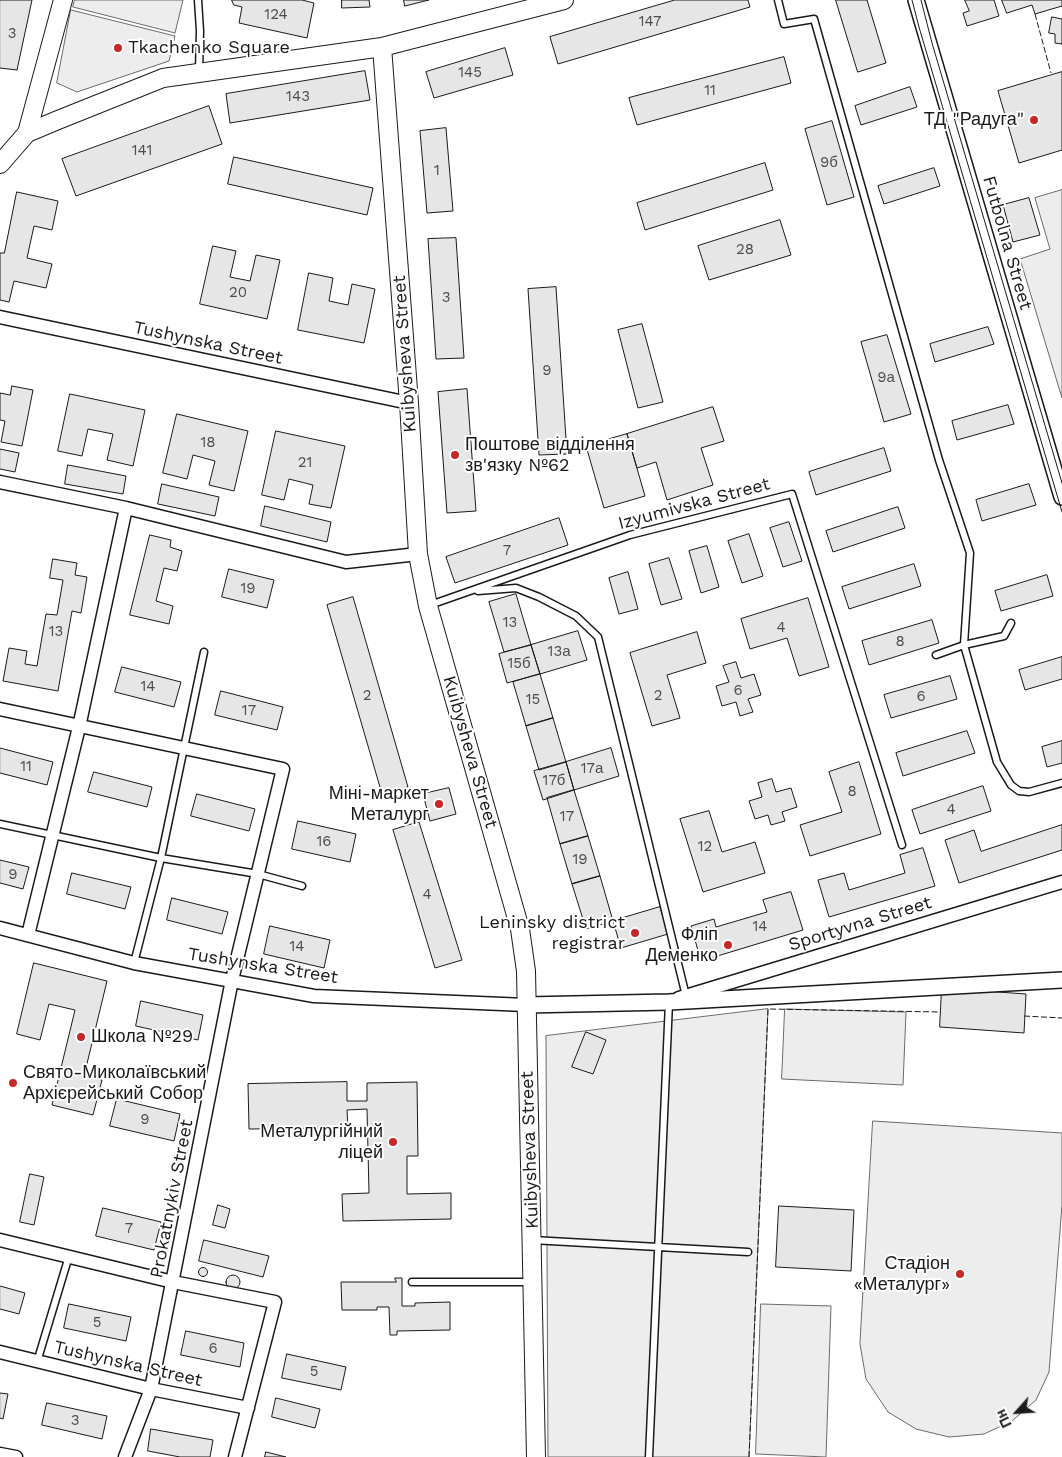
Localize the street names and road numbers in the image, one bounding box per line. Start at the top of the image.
street label: Futbolna Street [978,174,1036,312]
street label: Kuibysheva Street [389,275,421,433]
street label: Tushynska Street [132,317,284,369]
street label: Izyumivska Street [616,473,772,535]
street label: Kuibysheva Street [438,673,502,831]
street label: Sportyvna Street [786,892,934,956]
street label: Tushynska Street [186,943,340,989]
street label: Kuibysheva Street [516,1071,544,1229]
street label: Prokatnykiv Street [146,1118,198,1280]
street label: Tushynska Street [52,1336,204,1392]

